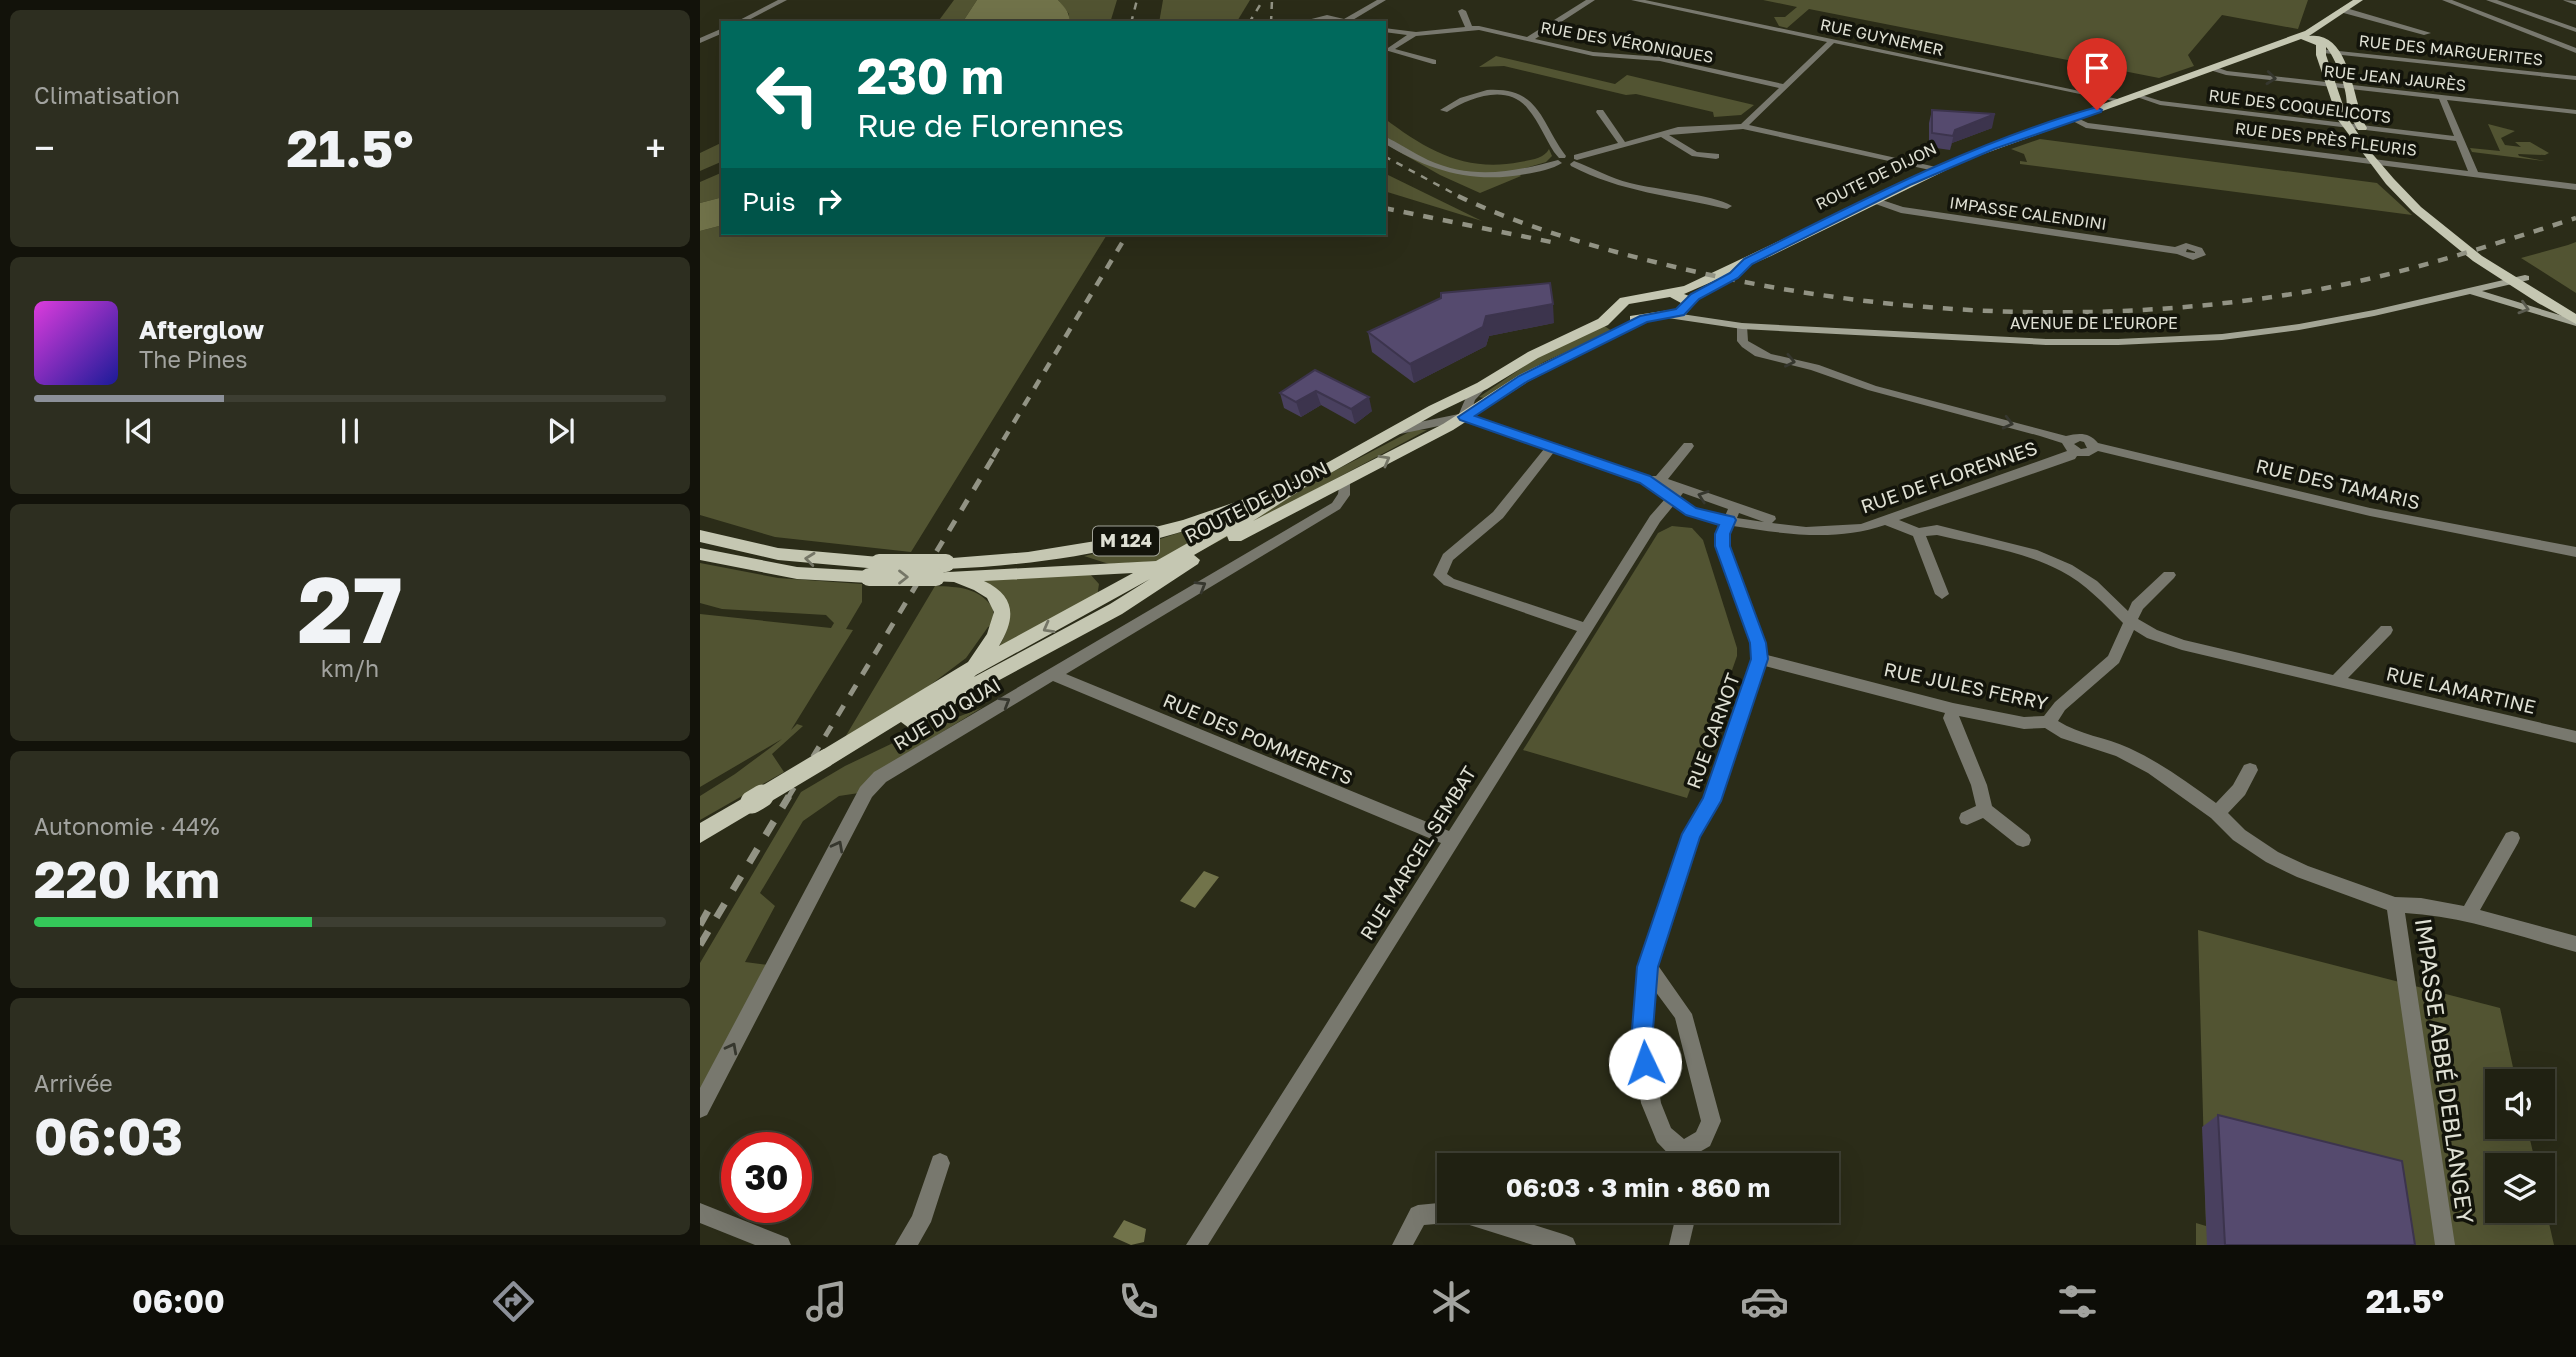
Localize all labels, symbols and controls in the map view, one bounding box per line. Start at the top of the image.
street label: RUE GUYNEMER [1818,14,1946,60]
street label: RUE DES VÉRONIQUES [1539,17,1715,67]
street label: RUE DES MARGUERITES [2358,30,2544,70]
pin [2067,38,2127,110]
text: 230 m [857,46,1004,105]
icon: left [742,49,833,140]
icon: arrive [2078,49,2116,87]
street label: RUE JEAN JAURÈS [2323,61,2467,95]
one-way arrow [2265,71,2277,86]
text: Climatisation [34,81,180,109]
street label: RUE DES COQUELICOTS [2208,85,2392,127]
text: Rue de Florennes [857,106,1124,144]
text: 21.5° [286,116,414,178]
street label: RUE DES PRÈS FLEURIS [2234,118,2418,160]
text: − [34,125,55,170]
text: + [645,125,666,170]
street label: ROUTE DE DIJON [1812,138,1940,214]
icon: right [810,182,848,220]
text: Puis [742,186,796,217]
street label: IMPASSE CALENDINI [1948,192,2108,234]
one-way arrow [2518,299,2530,314]
street label: AVENUE DE L'EUROPE [2010,313,2178,333]
text: Afterglow [139,314,264,345]
text: The Pines [139,345,247,373]
one-way arrow [1784,353,1796,367]
icon: previous [120,412,158,450]
icon: pause [331,412,369,450]
icon: next [542,412,580,450]
one-way arrow [2002,415,2014,429]
street label: RUE DE FLORENNES [1858,436,2040,518]
street label: RUE DES TAMARIS [2254,453,2422,514]
one-way arrow [1378,455,1390,468]
street label: ROUTE DE DIJON [1181,456,1331,547]
one-way arrow [1698,490,1710,504]
road number: M 124 [1093,526,1159,556]
one-way arrow [805,551,816,566]
text: 27 [297,554,403,663]
one-way arrow [898,569,909,585]
one-way arrow [1193,581,1206,594]
one-way arrow [1042,620,1055,633]
text: km/h [321,654,379,682]
street label: RUE JULES FERRY [1882,657,2050,714]
street label: RUE LAMARTINE [2384,661,2538,718]
street label: RUE CARNOT [1681,670,1744,792]
street label: RUE DU QUAI [889,673,1004,755]
street label: RUE DES POMMERETS [1160,688,1357,789]
one-way arrow [997,697,1010,710]
street label: RUE MARCEL SEMBAT [1355,761,1481,944]
text: Autonomie · 44% [34,812,219,840]
one-way arrow [829,841,843,854]
text: 220 km [34,847,220,909]
street label: IMPASSE ABBÉ DEBLANGEY [2410,916,2480,1226]
position arrow [1608,1026,1682,1100]
one-way arrow [724,1043,737,1055]
text: Arrivée [34,1069,113,1097]
map controls [2485,1069,2555,1223]
button: sound [2485,1069,2555,1139]
text: 06:03 [34,1104,183,1166]
speed limit sign: 30 [721,1132,812,1223]
button: layers [2485,1153,2555,1223]
text: 06:03 · 3 min · 860 m [1506,1172,1770,1203]
icon: directions [489,1277,538,1326]
icon: music [802,1277,851,1326]
icon: phone [1114,1277,1163,1326]
icon: climate [1427,1277,1476,1326]
icon: car [1740,1277,1789,1326]
icon: filters [2053,1277,2102,1326]
text: 06:00 [132,1282,225,1320]
text: 21.5° [2366,1282,2444,1320]

